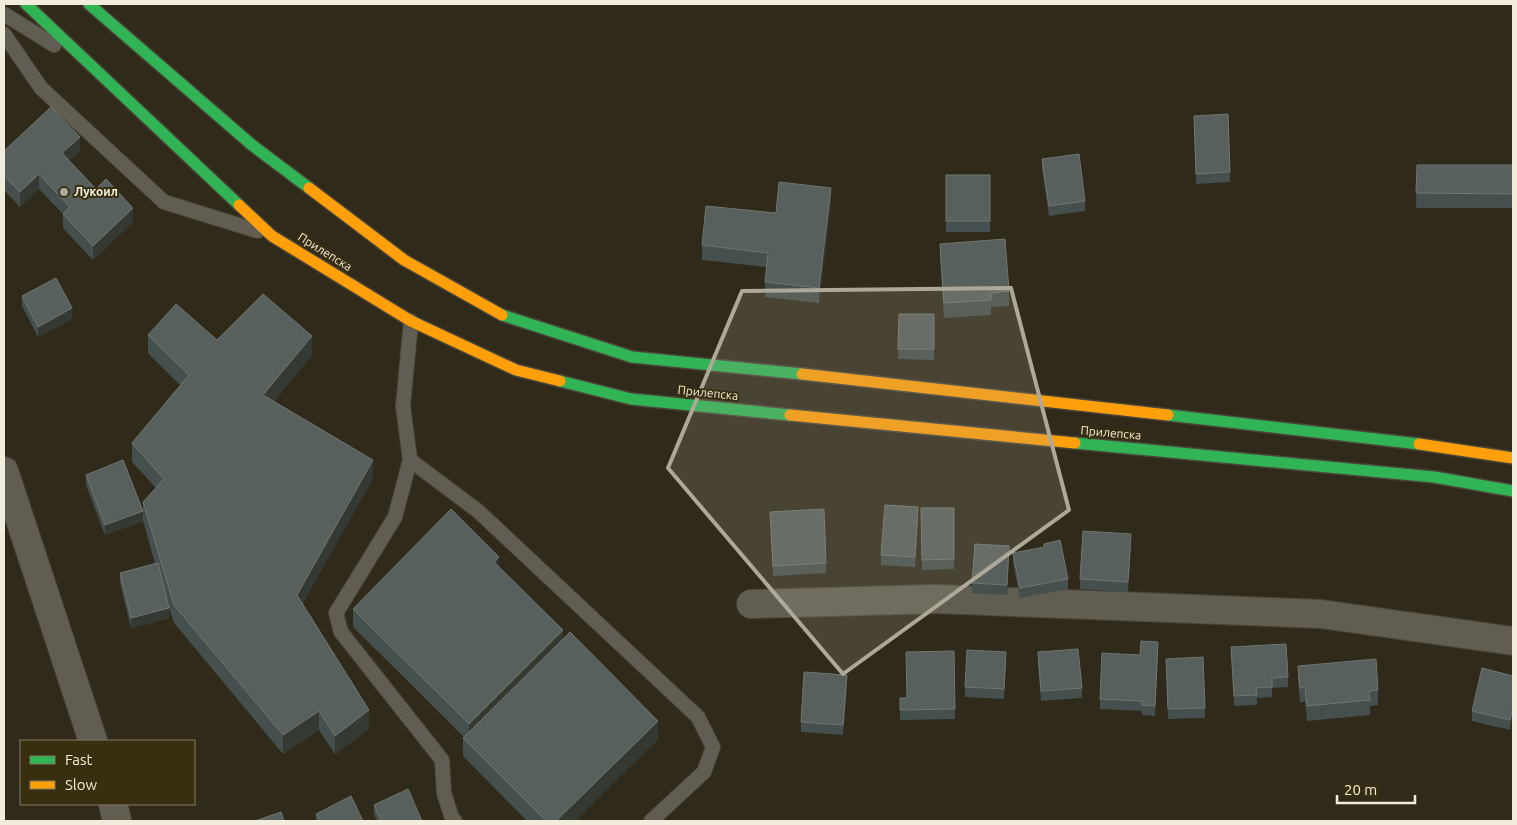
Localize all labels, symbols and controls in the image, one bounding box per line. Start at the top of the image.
place label: Лукоил [74,185,118,198]
marker: Лукоил [58,186,70,198]
street label: Прилепска [296,230,355,273]
street label: Прилепска [677,383,739,402]
street label: Прилепска [1080,423,1142,442]
legend [20,740,195,805]
text: Fast [65,751,93,768]
scale bar [1337,772,1414,804]
text: Slow [65,776,98,793]
text: 20 m [1344,781,1377,798]

